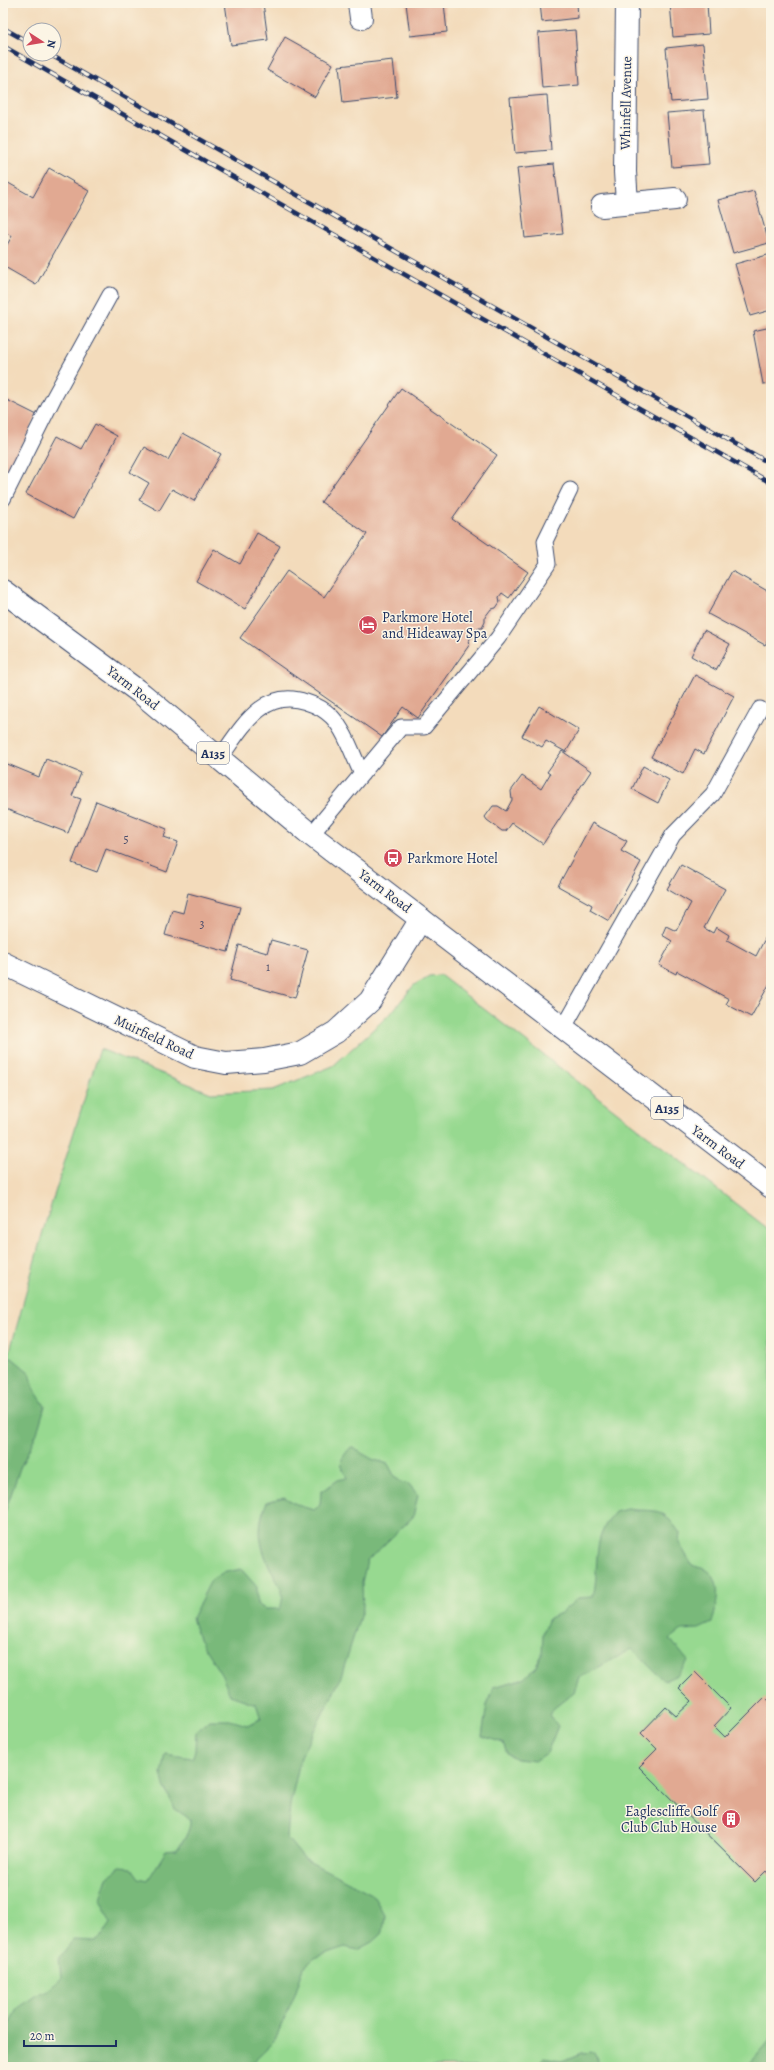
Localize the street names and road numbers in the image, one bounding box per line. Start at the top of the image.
street label: Whinfell Avenue [616,56,636,151]
street label: Yarm Road [102,661,164,715]
road number: A135 [197,742,229,764]
street label: Yarm Road [354,864,416,918]
street label: Muirfield Road [111,1010,197,1064]
road number: A135 [651,1097,683,1119]
street label: Yarm Road [687,1120,749,1174]

